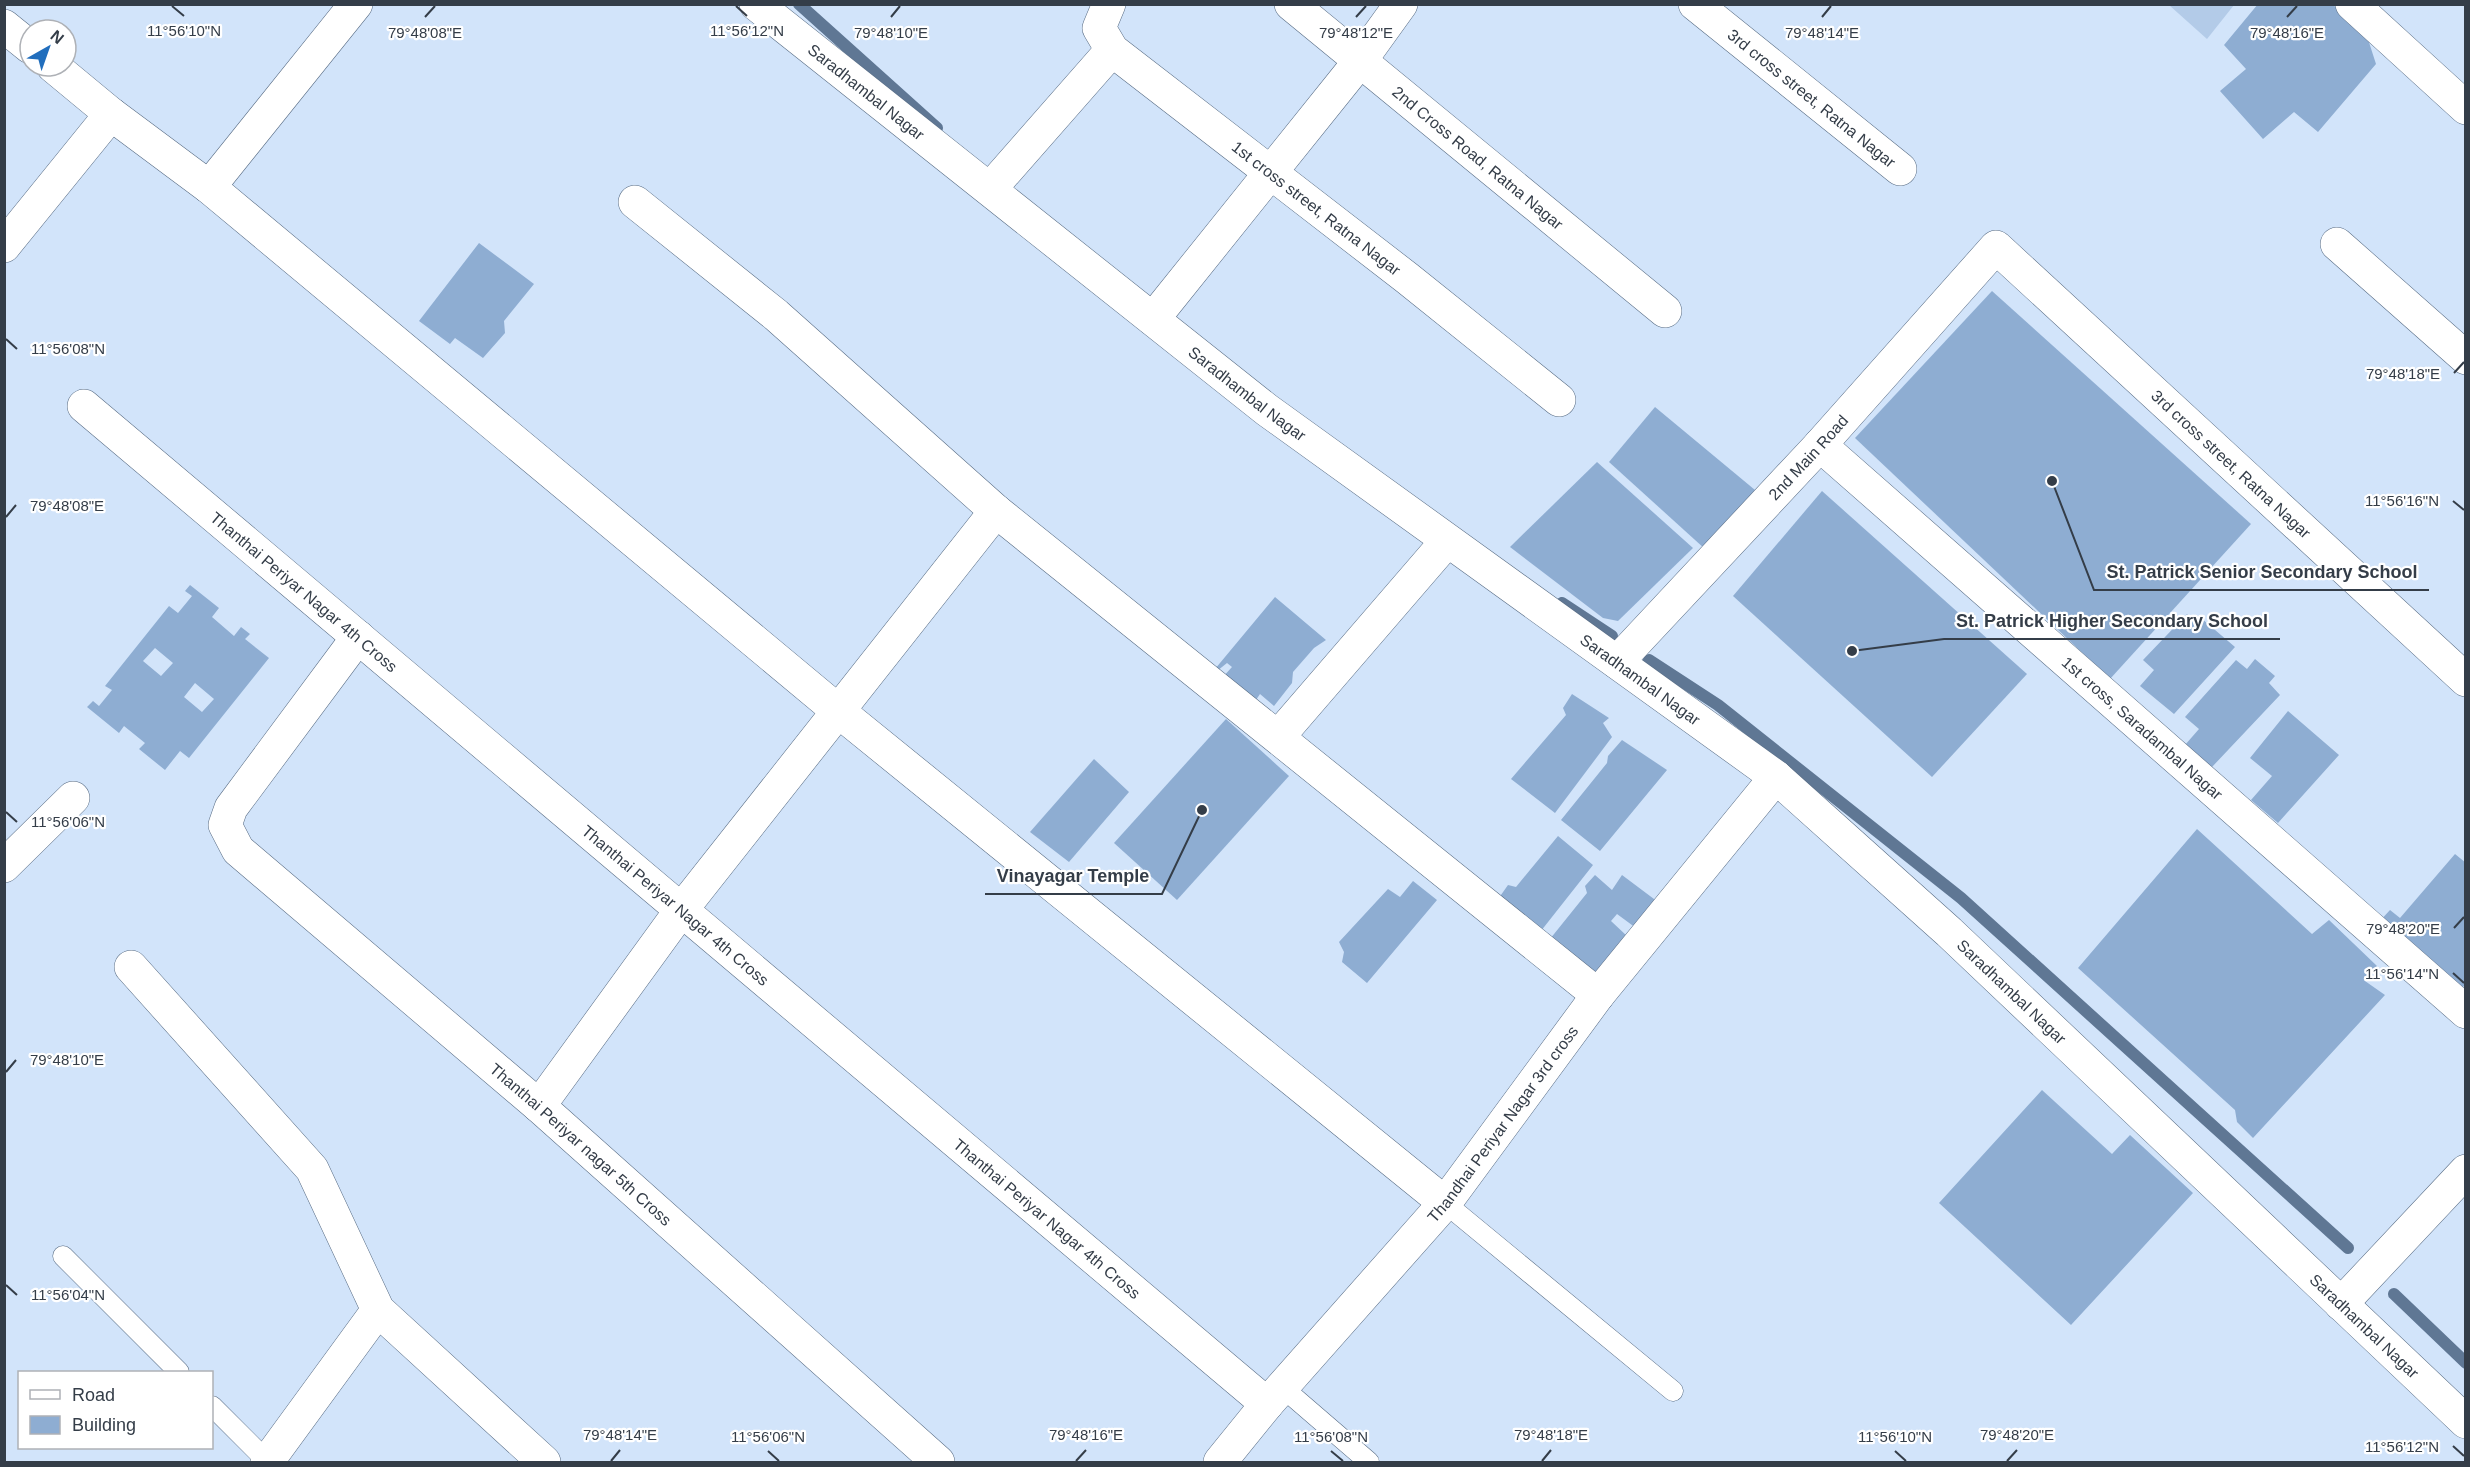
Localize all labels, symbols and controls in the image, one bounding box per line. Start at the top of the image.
north arrow [18,18,78,78]
text: 11°56'10"N [147,22,221,39]
text: 11°56'12"N [710,22,784,39]
text: 79°48'08"E [388,24,462,41]
text: 79°48'10"E [854,24,928,41]
text: 79°48'12"E [1319,24,1393,41]
text: 79°48'14"E [1785,24,1859,41]
text: 79°48'16"E [2250,24,2324,41]
street label: 3rd cross street, Ratna Nagar [1725,26,1900,171]
text: N [47,27,67,47]
street label: Saradhambal Nagar [805,40,928,143]
street label: 2nd Cross Road, Ratna Nagar [1389,83,1567,233]
street label: 1st cross street, Ratna Nagar [1229,138,1405,279]
text: 11°56'08"N [31,340,105,357]
street label: Saradhambal Nagar [1186,343,1310,444]
text: 79°48'18"E [2366,365,2440,382]
street label: 3rd cross street, Ratna Nagar [2148,386,2315,542]
street label: 2nd Main Road [1765,412,1851,503]
text: 11°56'16"N [2365,492,2439,509]
text: 79°48'08"E [30,497,104,514]
street label: Thanthai Periyar Nagar 4th Cross [207,508,401,675]
callout: St. Patrick Senior Secondary School [2094,554,2429,590]
text: St. Patrick Senior Secondary School [2106,562,2418,582]
callout: St. Patrick Higher Secondary School [1944,603,2280,639]
text: St. Patrick Higher Secondary School [1956,611,2268,631]
street label: Saradhambal Nagar [1577,630,1704,728]
street label: 1st cross, Saradambal Nagar [2059,653,2226,803]
text: 11°56'06"N [31,813,105,830]
street label: Thanthai Periyar Nagar 4th Cross [579,822,772,988]
callout: Vinayagar Temple [985,858,1162,894]
text: Vinayagar Temple [997,866,1149,886]
text: 79°48'20"E [2366,920,2440,937]
street label: Saradhambal Nagar [1954,936,2070,1047]
text: 11°56'14"N [2365,965,2439,982]
street label: Thandhai Periyar Nagar 3rd cross [1424,1022,1581,1225]
text: 79°48'10"E [30,1051,104,1068]
street label: Thanthai Periyar nagar 5th Cross [487,1060,675,1229]
street label: Thanthai Periyar Nagar 4th Cross [950,1135,1144,1302]
street label: Saradhambal Nagar [2307,1270,2423,1382]
text: 11°56'04"N [31,1286,105,1303]
legend [18,1371,213,1449]
text: Road [72,1385,115,1405]
text: Building [72,1415,136,1435]
text: 79°48'14"E [583,1426,657,1443]
text: 79°48'16"E [1049,1426,1123,1443]
text: 79°48'18"E [1514,1426,1588,1443]
text: 79°48'20"E [1980,1426,2054,1443]
text: 11°56'06"N [731,1428,805,1445]
text: 11°56'08"N [1294,1428,1368,1445]
text: 11°56'10"N [1858,1428,1932,1445]
text: 11°56'12"N [2365,1438,2439,1455]

